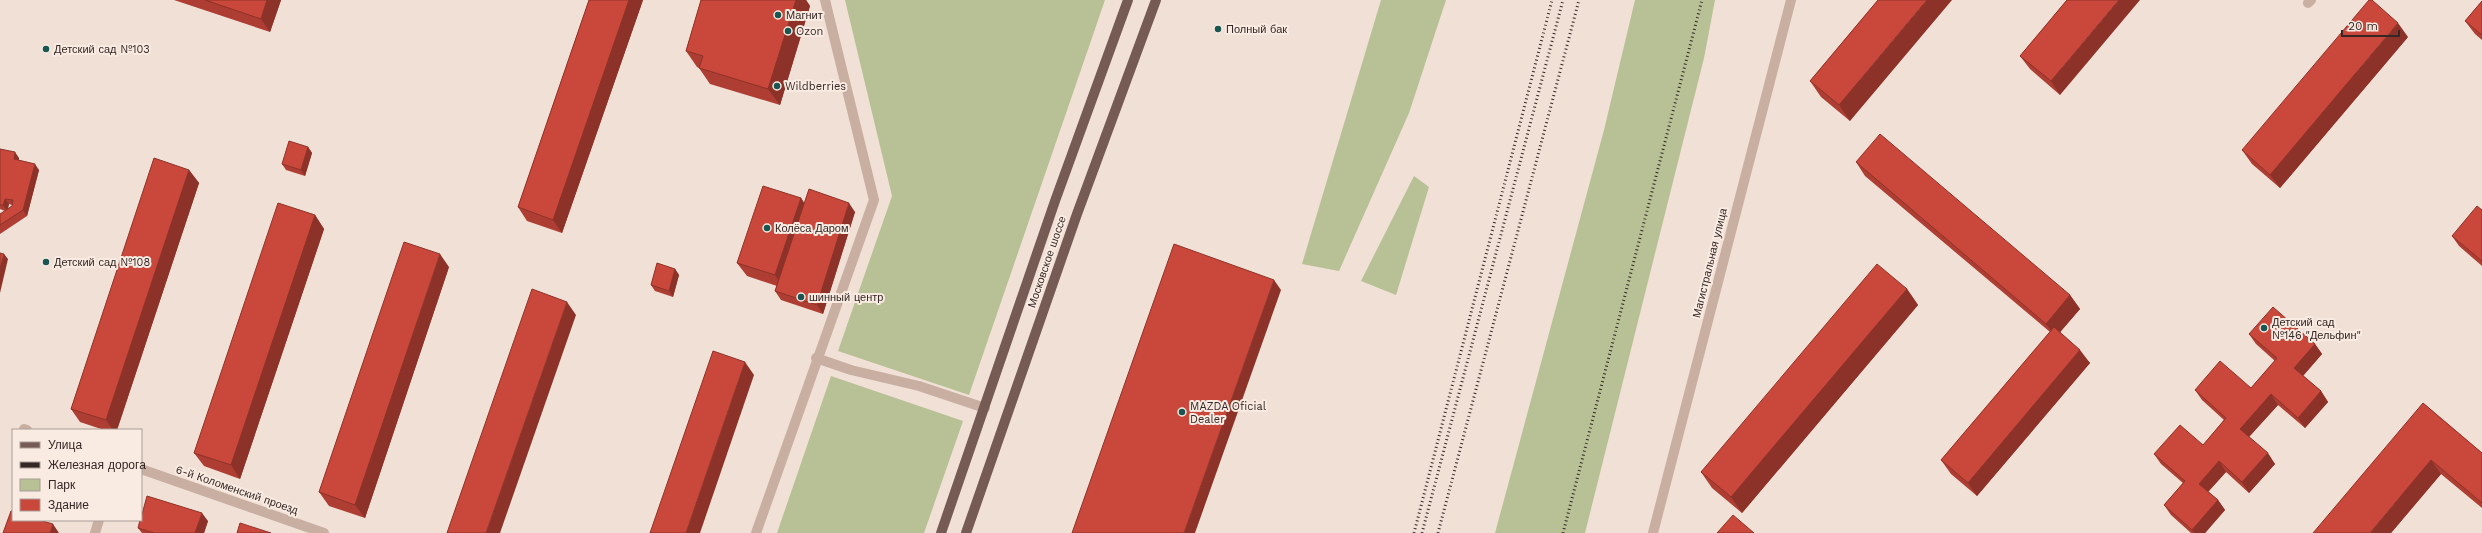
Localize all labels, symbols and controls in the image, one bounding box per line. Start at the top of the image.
place label: Магнит [786,9,823,22]
marker: Магнит [773,10,783,20]
scale bar [2342,12,2399,38]
text: 20 m [2348,19,2378,33]
place label: Полный бак [1226,23,1287,36]
marker: Полный бак [1213,24,1223,34]
place label: Ozon [796,25,823,38]
marker: Ozon [783,26,793,36]
place label: Детский сад №103 [54,43,150,56]
marker: Детский сад №103 [41,44,51,54]
place label: Wildberries [785,80,846,93]
marker: Wildberries [772,81,782,91]
street label: Магистральная улица [1690,206,1730,319]
street label: Московское шоссе [1025,214,1069,310]
place label: Колёса Даром [775,222,849,235]
marker: Колёса Даром [762,223,772,233]
place label: Детский сад №108 [54,256,150,269]
marker: Детский сад №108 [41,257,51,267]
place label: шинный центр [809,291,883,304]
marker: шинный центр [796,292,806,302]
place label: Детский сад №146 "Дельфин" [2272,316,2361,342]
marker: Детский сад №146 "Дельфин" [2259,323,2269,333]
place label: MAZDA Oficial Dealer [1190,400,1267,426]
marker: MAZDA Oficial Dealer [1177,407,1187,417]
legend [12,429,142,521]
text: Улица [48,438,82,452]
text: Железная дорога [48,458,146,472]
street label: 6-й Коломенский проезд [174,463,300,517]
text: Парк [48,478,76,492]
text: Здание [48,498,89,512]

